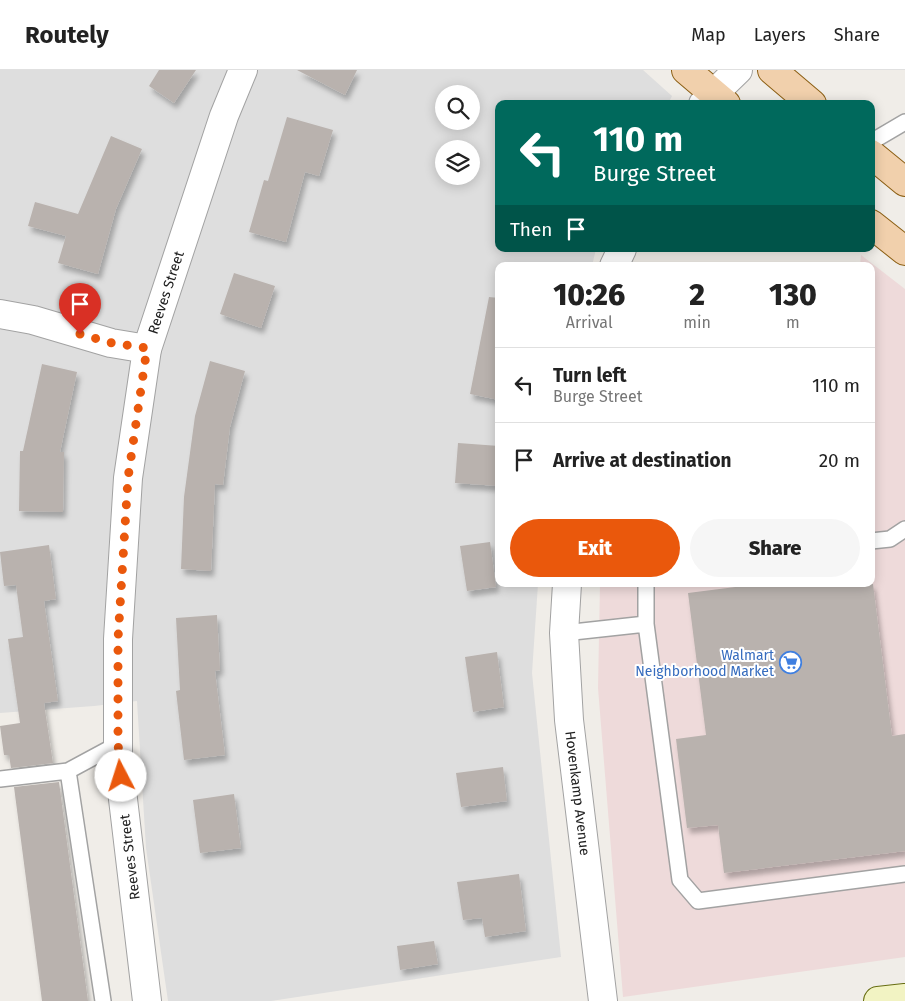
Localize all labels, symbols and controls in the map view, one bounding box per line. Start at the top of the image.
text: Routely [25,21,109,49]
text: Map [691,24,726,46]
text: Layers [754,24,806,46]
text: Share [834,24,880,46]
map controls [435,85,480,185]
button: search [435,85,480,130]
text: 110 m [593,118,683,160]
icon: left [510,120,575,185]
button: layers [435,140,480,185]
text: Burge Street [593,160,716,187]
icon: arrive [562,215,590,243]
text: Then [510,218,552,241]
street label: Reeves Street [144,248,188,336]
text: 10:26 [553,277,625,313]
text: 2 [689,277,705,313]
text: 130 [769,277,817,313]
pin [59,283,101,334]
icon: arrive [66,290,94,318]
text: Arrival [566,313,613,332]
text: min [683,313,711,332]
text: m [786,313,800,332]
text: Turn left [553,364,627,387]
icon: left [510,371,538,399]
text: 110 m [812,374,860,397]
text: Burge Street [553,387,642,406]
icon: arrive [510,446,538,474]
text: Arrive at destination [553,449,732,472]
text: 20 m [819,449,860,472]
button: Exit [510,519,680,577]
button: Share [690,519,860,577]
place label: Walmart Neighborhood Market [635,647,775,680]
supermarket icon: Walmart Neighborhood Market [778,651,802,675]
street label: Hovenkamp Avenue [562,730,594,857]
position arrow [94,749,146,801]
street label: Reeves Street [116,812,144,901]

